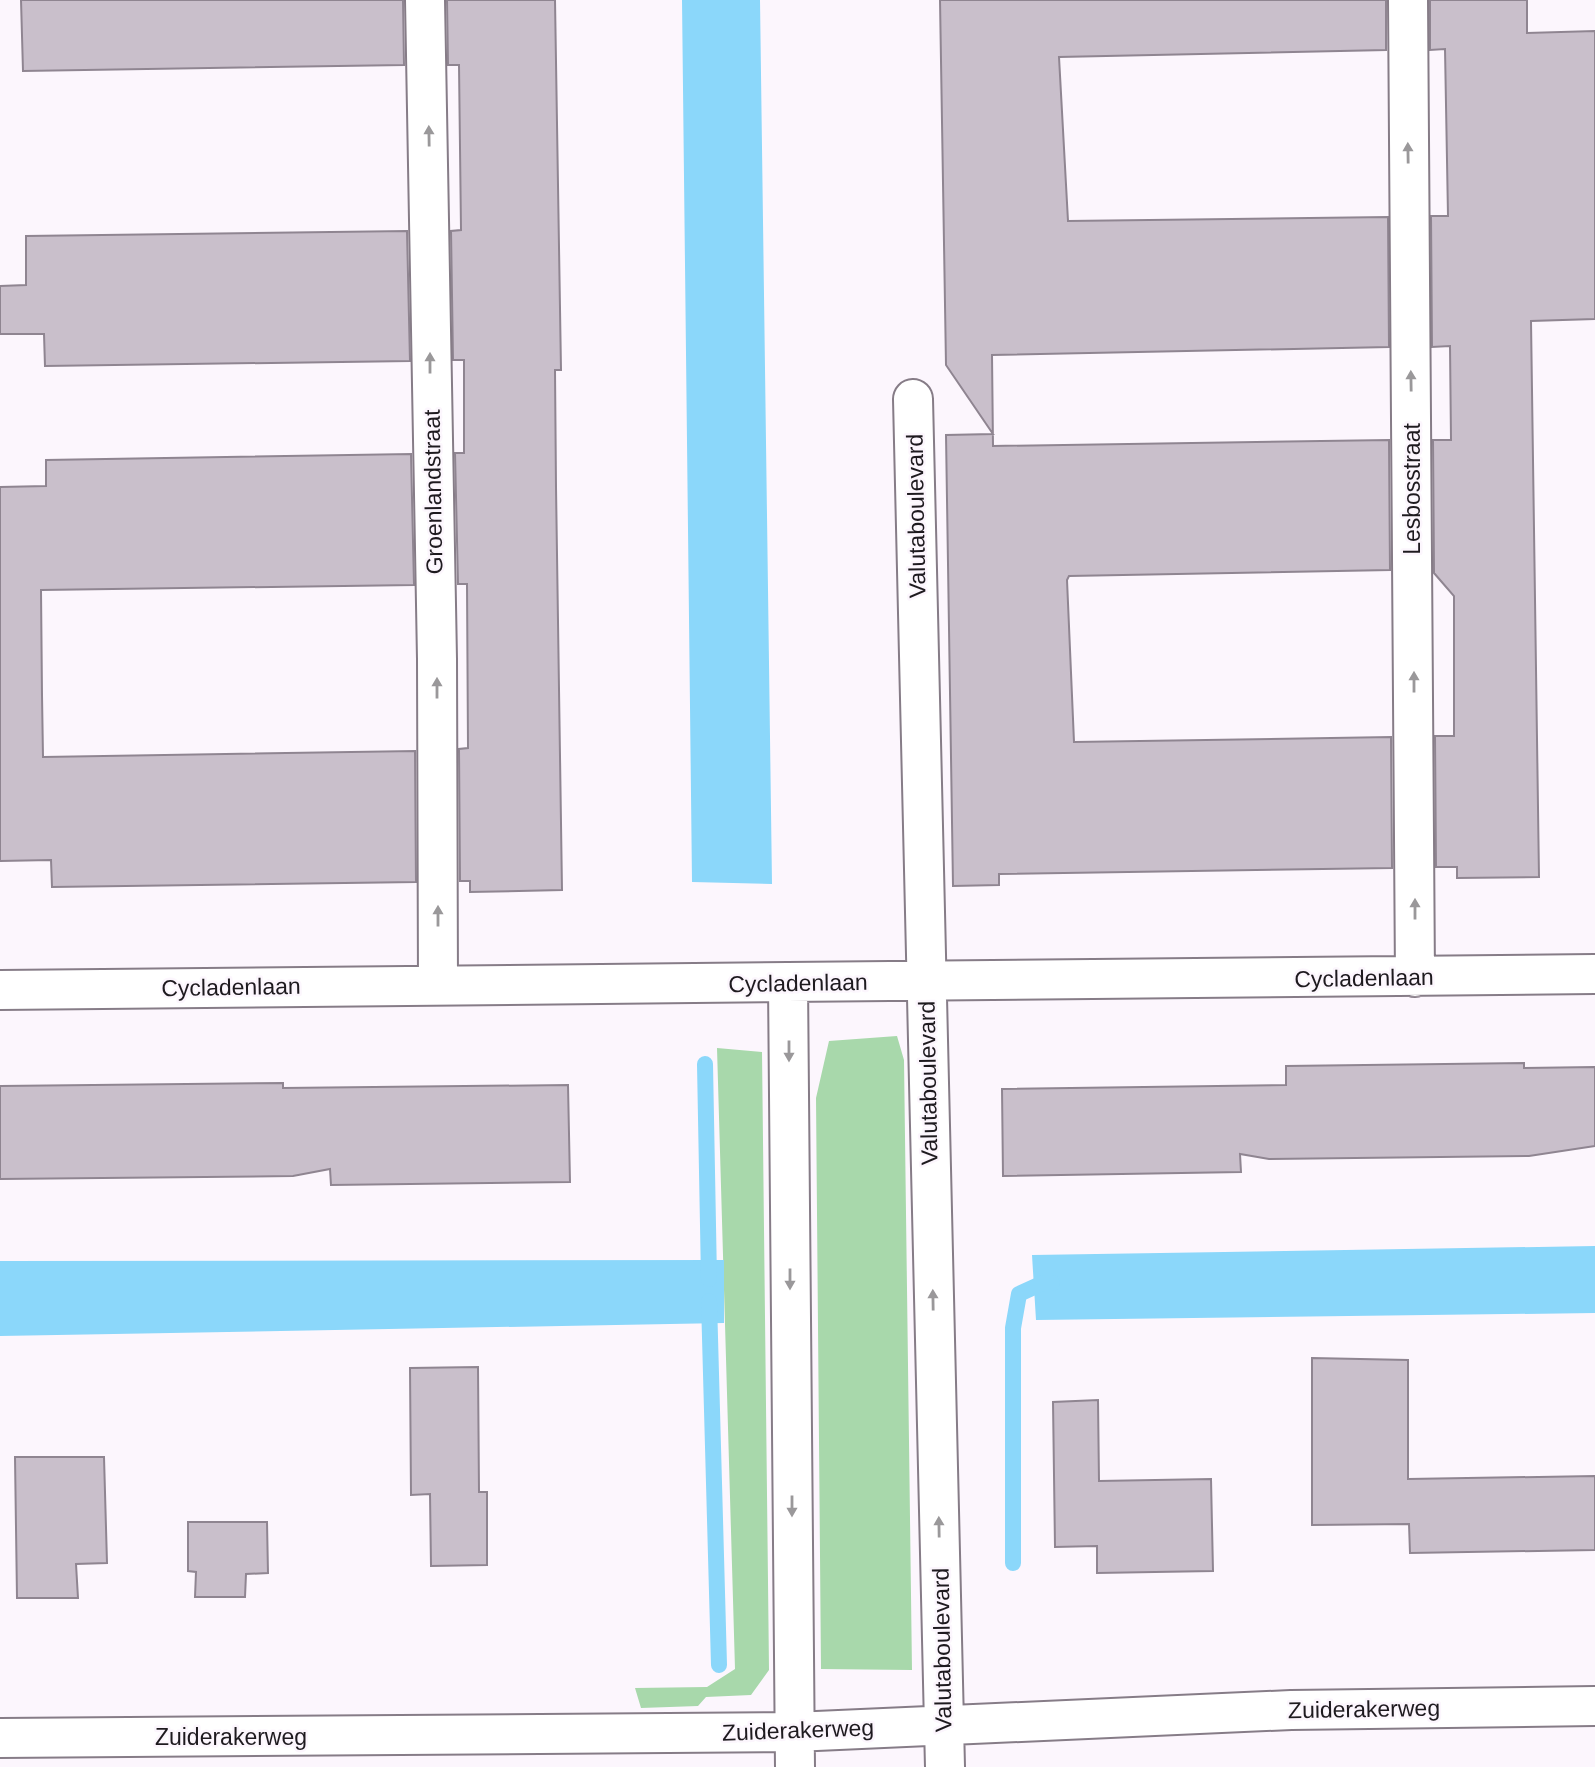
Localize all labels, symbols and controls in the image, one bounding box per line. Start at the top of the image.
one-way arrow [423,124,434,146]
one-way arrow [1402,142,1413,164]
one-way arrow [425,352,436,374]
one-way arrow [1406,369,1417,391]
street label: Groenlandstraat [419,409,447,575]
street label: Lesbosstraat [1399,423,1425,555]
street label: Valutaboulevard [902,434,930,598]
one-way arrow [1408,670,1420,692]
one-way arrow [431,677,443,699]
one-way arrow [1409,898,1421,920]
one-way arrow [432,905,444,927]
street label: Cycladenlaan [1294,964,1434,992]
street label: Cycladenlaan [728,969,868,997]
street label: Cycladenlaan [161,973,301,1001]
street label: Valutaboulevard [914,1001,942,1165]
one-way arrow [783,1041,795,1063]
one-way arrow [784,1268,796,1290]
one-way arrow [927,1289,939,1311]
one-way arrow [786,1496,798,1518]
one-way arrow [933,1516,944,1538]
street label: Valutaboulevard [928,1568,956,1732]
street label: Zuiderakerweg [1288,1695,1440,1723]
street label: Zuiderakerweg [722,1714,874,1746]
street label: Zuiderakerweg [155,1724,307,1750]

